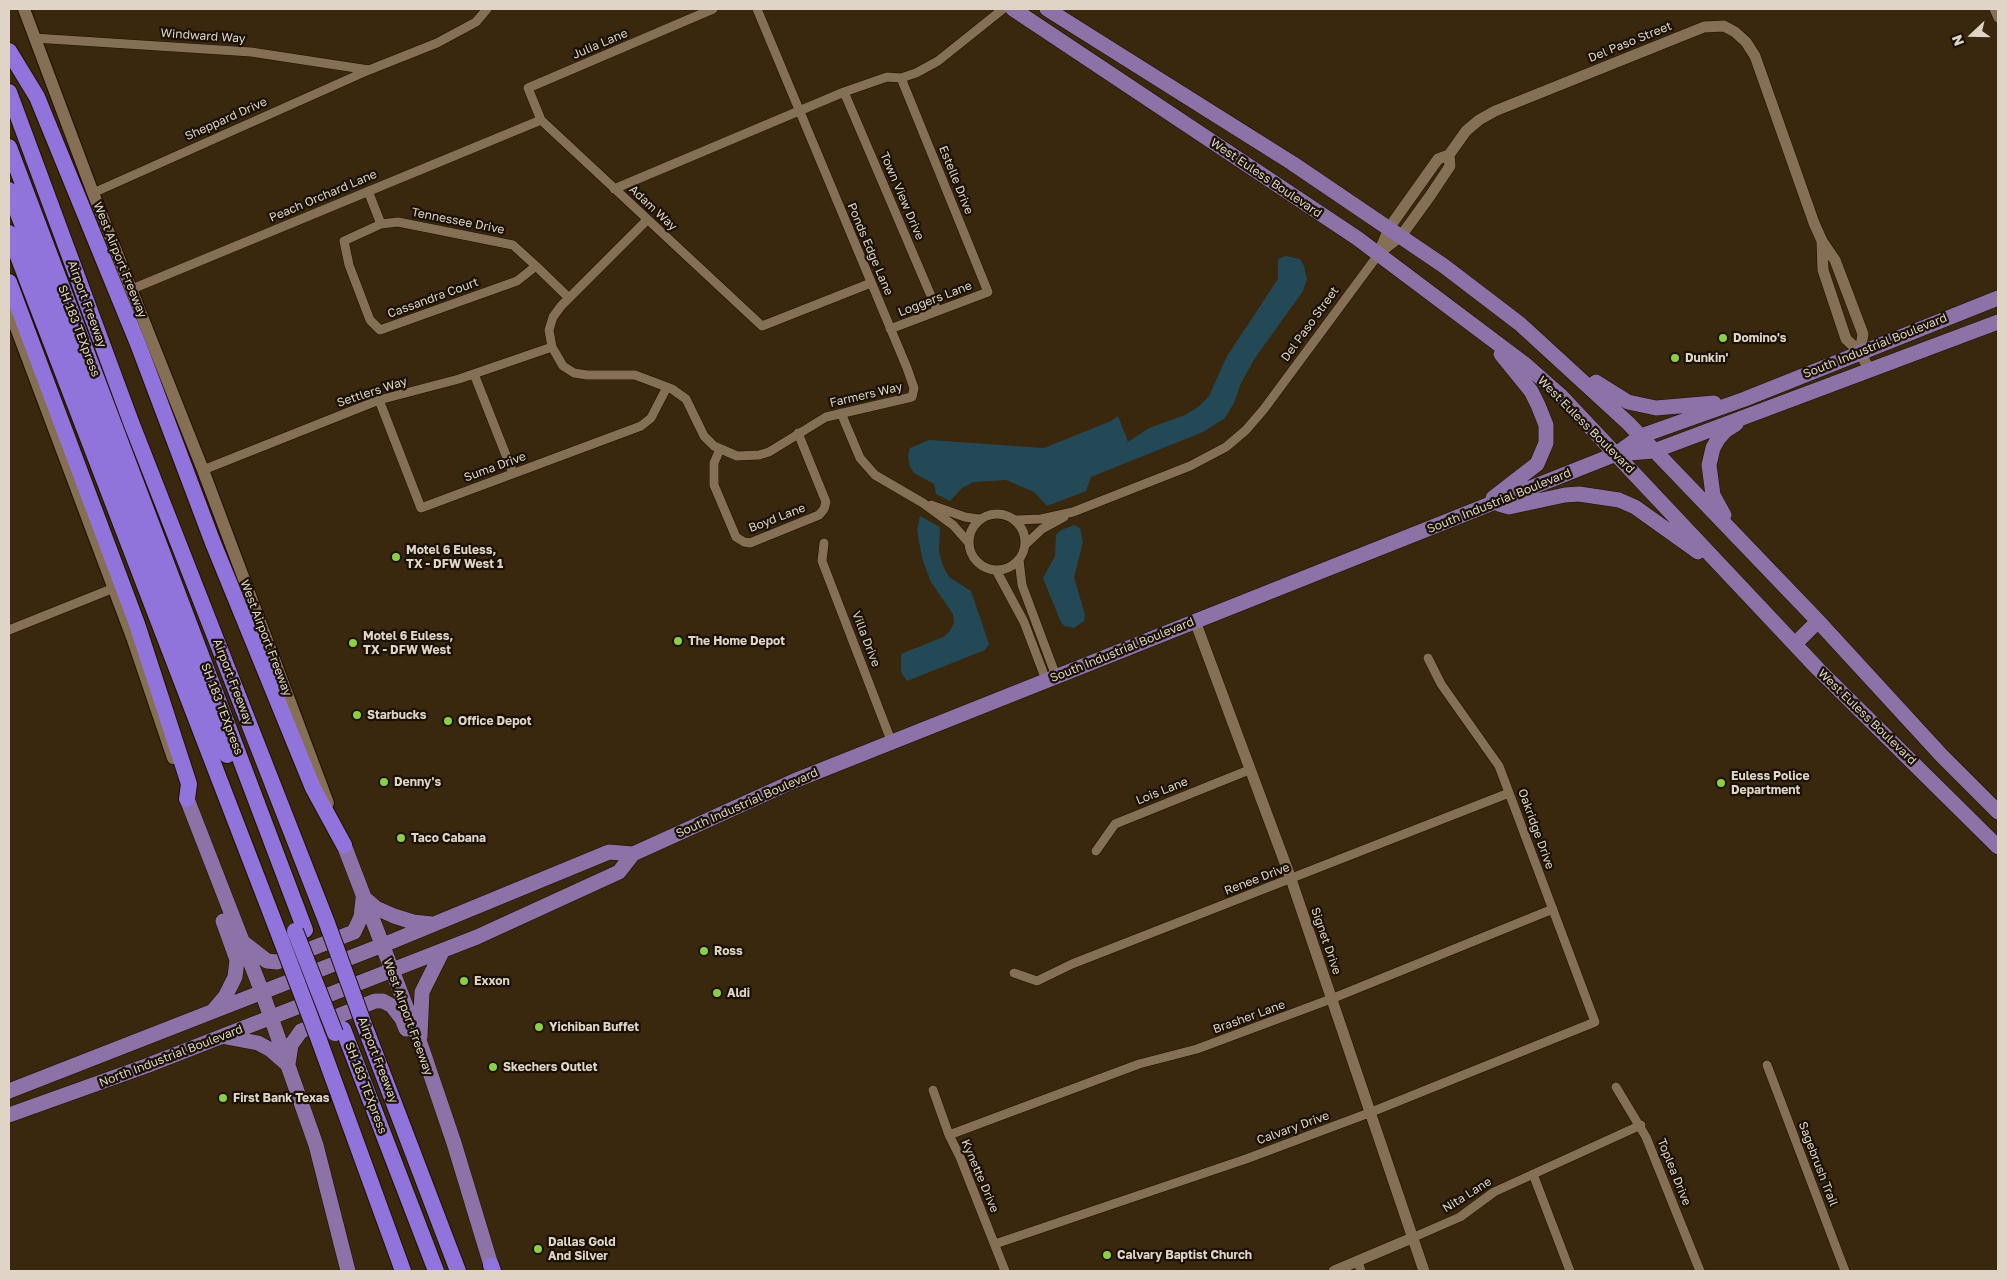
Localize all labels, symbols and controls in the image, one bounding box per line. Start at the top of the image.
north arrow [1947,10,1997,60]
street label: Del Paso Street [1586,19,1674,65]
street label: Windward Way [160,26,246,46]
street label: Julia Lane [570,26,630,62]
text: N [1948,33,1967,49]
street label: Sheppard Drive [183,94,269,144]
street label: West Euless Boulevard [1208,135,1324,221]
street label: Estelle Drive [936,144,976,216]
street label: Town View Drive [877,150,927,242]
street label: Peach Orchard Lane [267,167,379,225]
street label: Adam Way [626,182,680,234]
street label: West Airport Freeway [90,200,150,320]
street label: Ponds Edge Lane [844,201,896,297]
street label: Tennessee Drive [410,205,506,237]
street label: Airport Freeway [65,259,109,349]
street label: Cassandra Court [385,275,481,321]
street label: Loggers Lane [896,278,974,320]
street label: SH 183 TEXpress [55,283,103,379]
street label: Del Paso Street [1278,284,1342,364]
street label: South Industrial Boulevard [1801,311,1949,381]
place label: Domino's [1733,331,1787,345]
marker: Domino's [1717,332,1729,344]
place label: Dunkin' [1685,351,1728,365]
marker: Dunkin' [1669,352,1681,364]
street label: Settlers Way [335,374,409,410]
street label: West Euless Boulevard [1535,374,1637,476]
street label: Farmers Way [828,380,904,410]
street label: Suma Drive [462,449,528,485]
street label: South Industrial Boulevard [1425,466,1573,536]
street label: Boyd Lane [746,501,808,535]
place label: Motel 6 Euless, TX - DFW West 1 [406,543,503,571]
marker: Motel 6 Euless, TX - DFW West 1 [390,551,402,563]
street label: West Airport Freeway [237,578,295,698]
street label: Villa Drive [849,609,883,669]
street label: South Industrial Boulevard [1048,615,1196,685]
place label: Motel 6 Euless, TX - DFW West [363,629,453,657]
place label: The Home Depot [688,634,785,648]
marker: The Home Depot [672,635,684,647]
street label: Airport Freeway [210,637,256,727]
marker: Motel 6 Euless, TX - DFW West [347,637,359,649]
street label: SH 183 TEXpress [198,661,246,757]
street label: West Euless Boulevard [1815,666,1919,768]
place label: Starbucks [367,708,426,722]
marker: Starbucks [351,709,363,721]
place label: Office Depot [458,714,531,728]
marker: Office Depot [442,715,454,727]
street label: South Industrial Boulevard [674,765,820,841]
place label: Euless Police Department [1731,769,1810,797]
street label: Lois Lane [1134,774,1190,808]
place label: Denny's [394,775,441,789]
marker: Denny's [378,776,390,788]
marker: Euless Police Department [1715,777,1727,789]
street label: Oakridge Drive [1515,787,1557,871]
place label: Taco Cabana [411,831,486,845]
marker: Taco Cabana [395,832,407,844]
street label: Renee Drive [1222,860,1292,898]
street label: Signet Drive [1308,905,1344,977]
place label: Ross [714,944,743,958]
marker: Ross [698,945,710,957]
street label: West Airport Freeway [380,956,436,1078]
place label: Exxon [474,974,510,988]
marker: Exxon [458,975,470,987]
place label: Aldi [727,986,750,1000]
marker: Aldi [711,987,723,999]
street label: Brasher Lane [1211,997,1287,1037]
street label: Airport Freeway [355,1015,401,1105]
place label: Yichiban Buffet [549,1020,639,1034]
marker: Yichiban Buffet [533,1021,545,1033]
street label: North Industrial Boulevard [97,1022,245,1090]
street label: SH 183 TEXpress [342,1040,390,1136]
place label: Skechers Outlet [503,1060,597,1074]
marker: Skechers Outlet [487,1061,499,1073]
place label: First Bank Texas [233,1091,329,1105]
marker: First Bank Texas [217,1092,229,1104]
street label: Calvary Drive [1255,1108,1331,1148]
street label: Sagebrush Trail [1795,1120,1841,1208]
street label: Toplea Drive [1654,1136,1694,1208]
street label: Kynette Drive [958,1137,1002,1215]
street label: Nita Lane [1440,1174,1494,1216]
place label: Dallas Gold And Silver [548,1235,616,1263]
marker: Dallas Gold And Silver [532,1243,544,1255]
place label: Calvary Baptist Church [1117,1248,1252,1262]
marker: Calvary Baptist Church [1101,1249,1113,1261]

